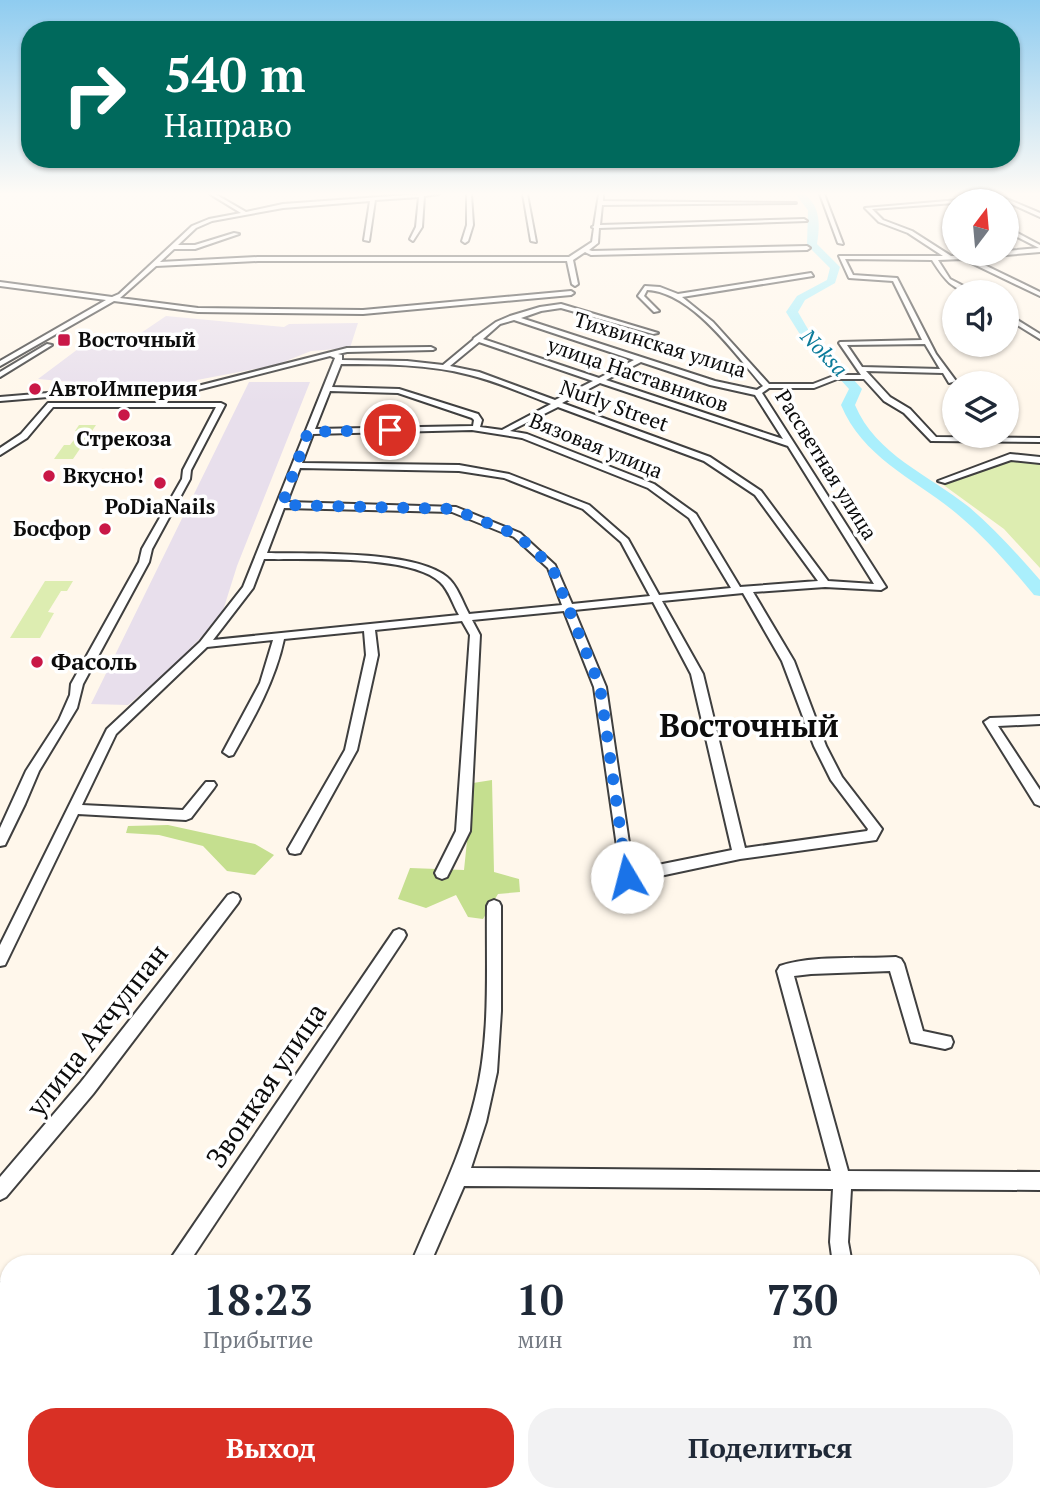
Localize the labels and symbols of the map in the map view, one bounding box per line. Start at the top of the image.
north arrow [942,189,1018,266]
street label: Тихвинская улица [571,305,750,384]
water label: Noksa [795,322,854,382]
place label: Восточный [78,325,196,353]
street label: улица Наставников [543,330,733,418]
marker: Восточный [56,332,72,348]
street label: Nurly Street [556,372,673,438]
place label: АвтоИмперия [49,374,197,402]
marker: АвтоИмперия [27,381,43,397]
street label: Рассветная улица [769,384,884,545]
pin [360,400,420,460]
street label: Вязовая улица [526,406,668,485]
marker: Стрекоза [116,407,132,423]
place label: Стрекоза [76,424,172,452]
place label: Вкусно! [63,461,144,489]
marker: Вкусно! [41,468,57,484]
marker: PoDiaNails [152,475,168,491]
place label: PoDiaNails [105,492,215,520]
place label: Босфор [13,514,91,542]
marker: Босфор [97,521,113,537]
place label: Фасоль [51,645,137,677]
marker: Фасоль [29,654,45,670]
district label: Восточный [659,704,839,746]
position arrow [590,840,664,914]
street label: улица Акчулпан [17,936,176,1125]
street label: Звонкая улица [197,995,334,1174]

